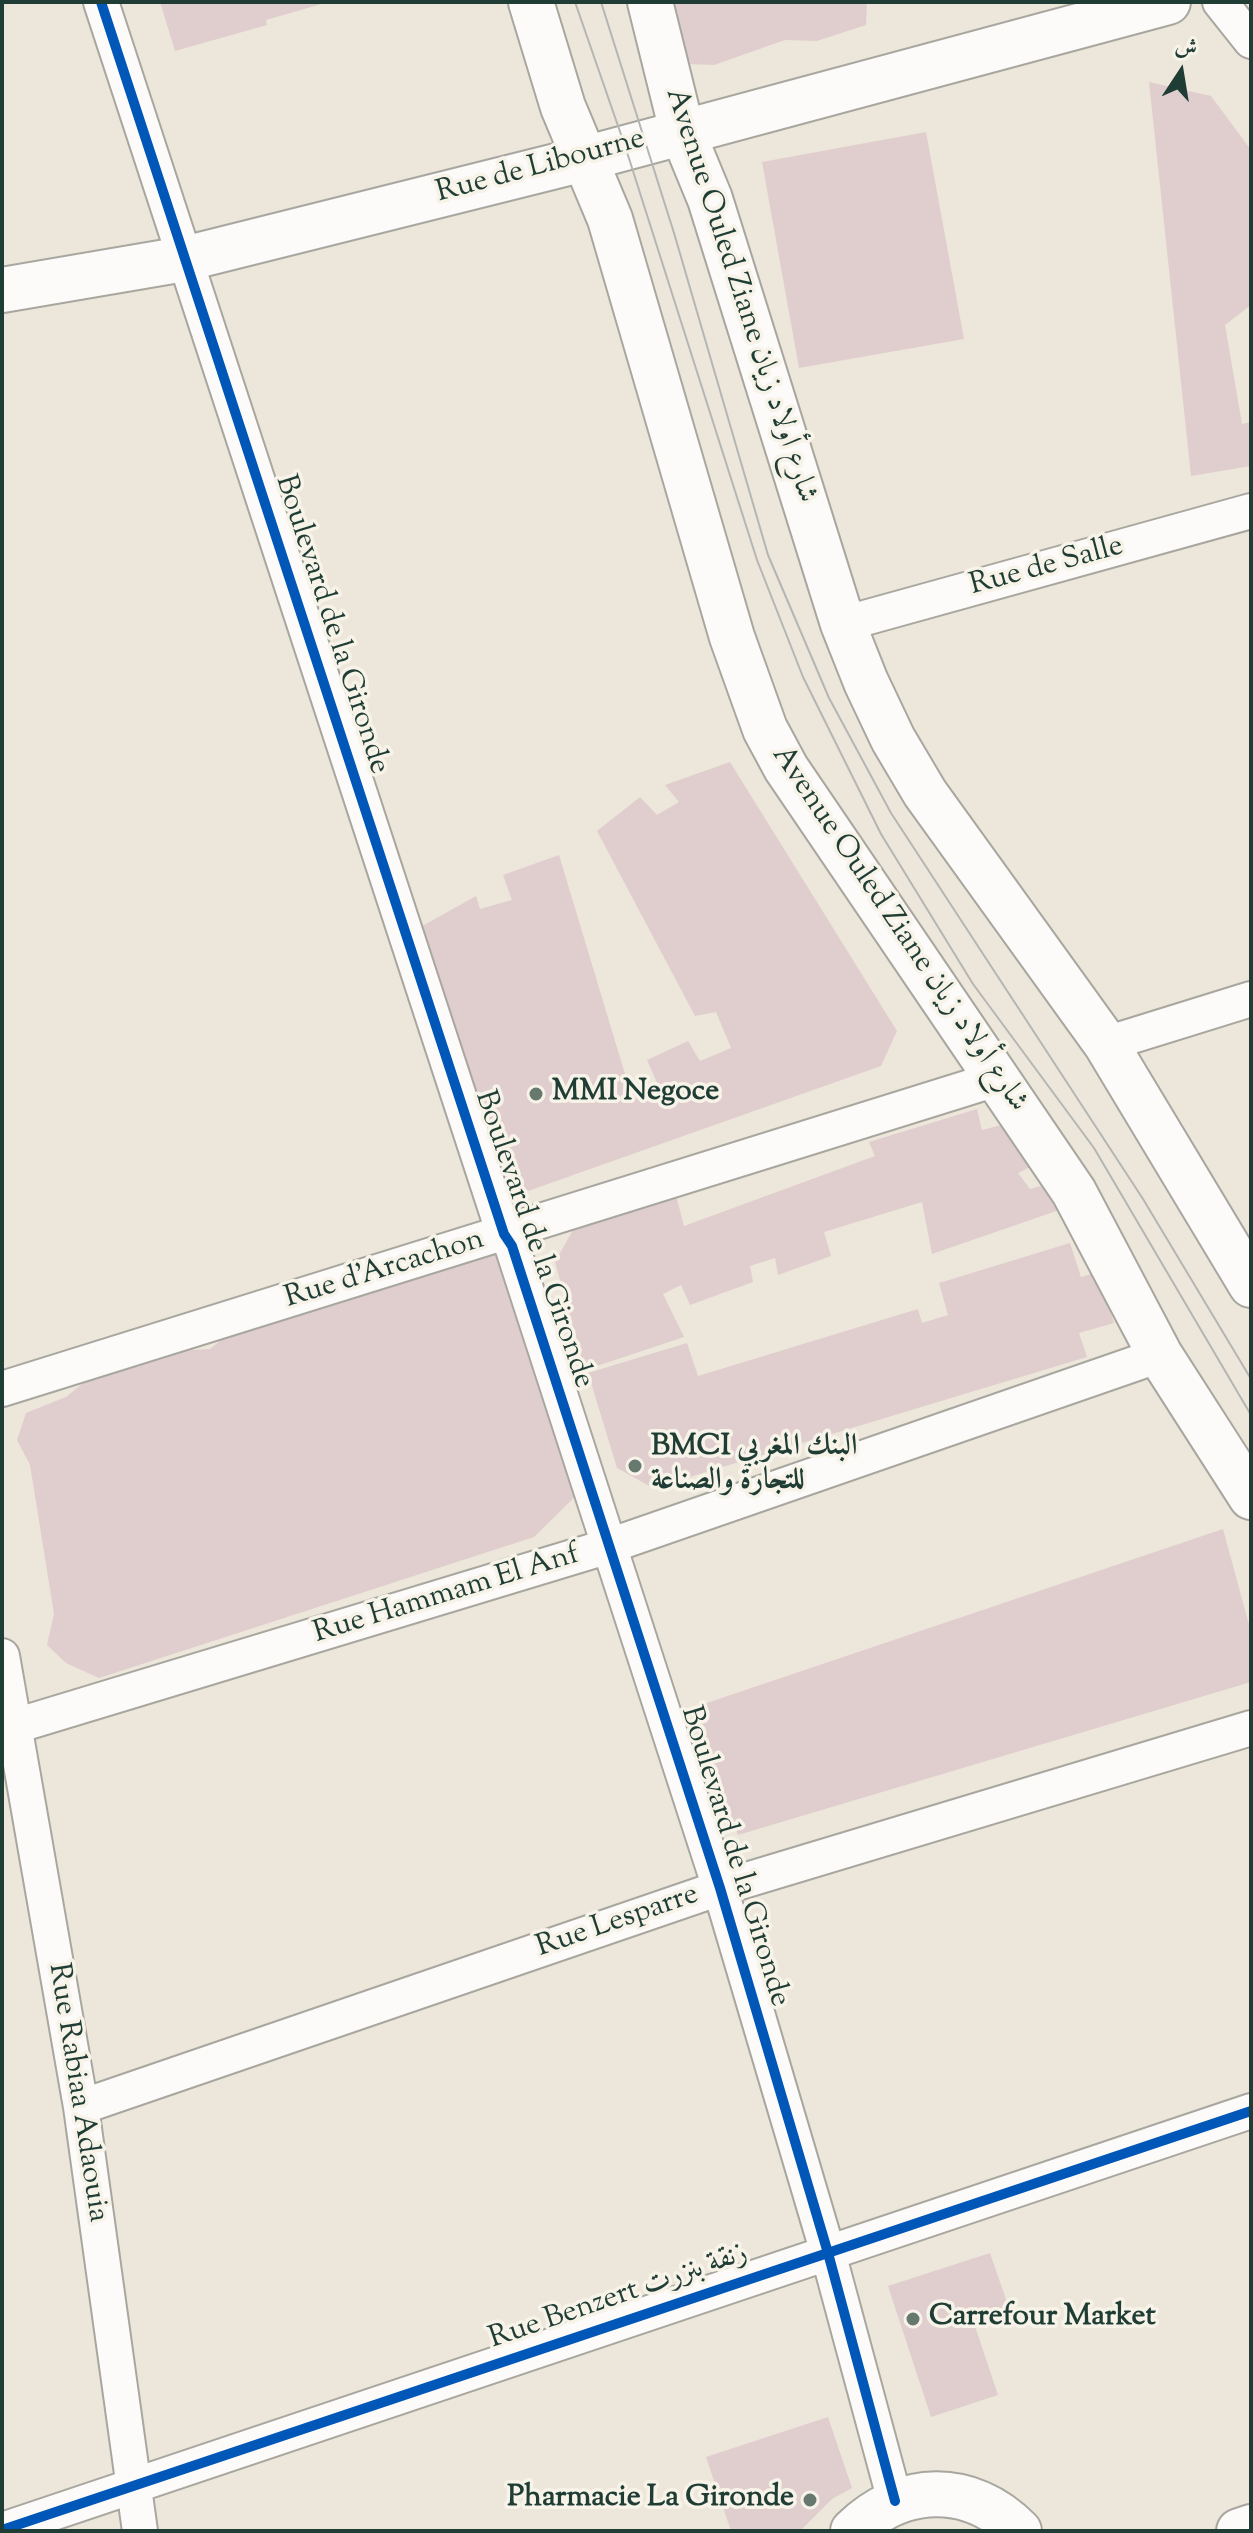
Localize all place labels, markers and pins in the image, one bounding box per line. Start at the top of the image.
place label: MMI Negoce [552,1076,719,1112]
marker: MMI Negoce [527,1085,545,1103]
place label: BMCI البنك المغربي للتجارة والصناعة [651,1431,857,1502]
marker: BMCI البنك المغربي للتجارة والصناعة [626,1457,644,1475]
place label: Carrefour Market [929,2301,1156,2337]
marker: Carrefour Market [904,2310,922,2328]
place label: Pharmacie La Gironde [507,2482,794,2518]
marker: Pharmacie La Gironde [801,2491,819,2509]

